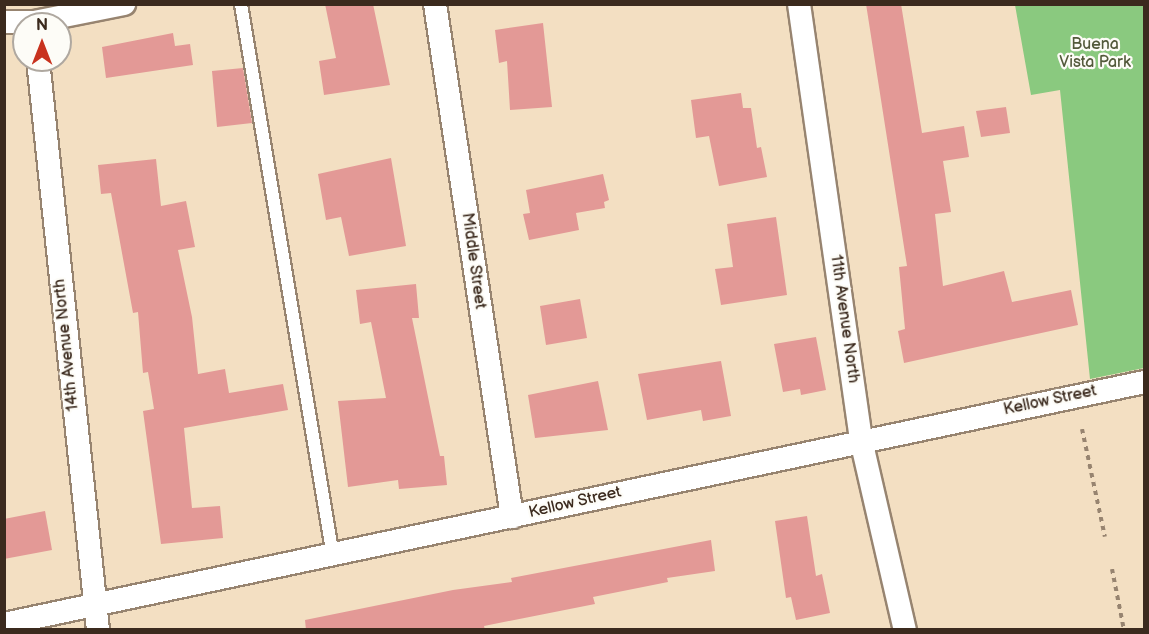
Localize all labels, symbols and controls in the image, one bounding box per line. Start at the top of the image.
north arrow [12,12,72,72]
text: N [36,16,48,35]
park label: Buena Vista Park [1059,35,1131,73]
street label: Middle Street [457,212,489,310]
street label: 11th Avenue North [825,254,863,384]
street label: 14th Avenue North [51,278,83,412]
street label: Kellow Street [1002,382,1098,420]
street label: Kellow Street [527,483,623,523]

